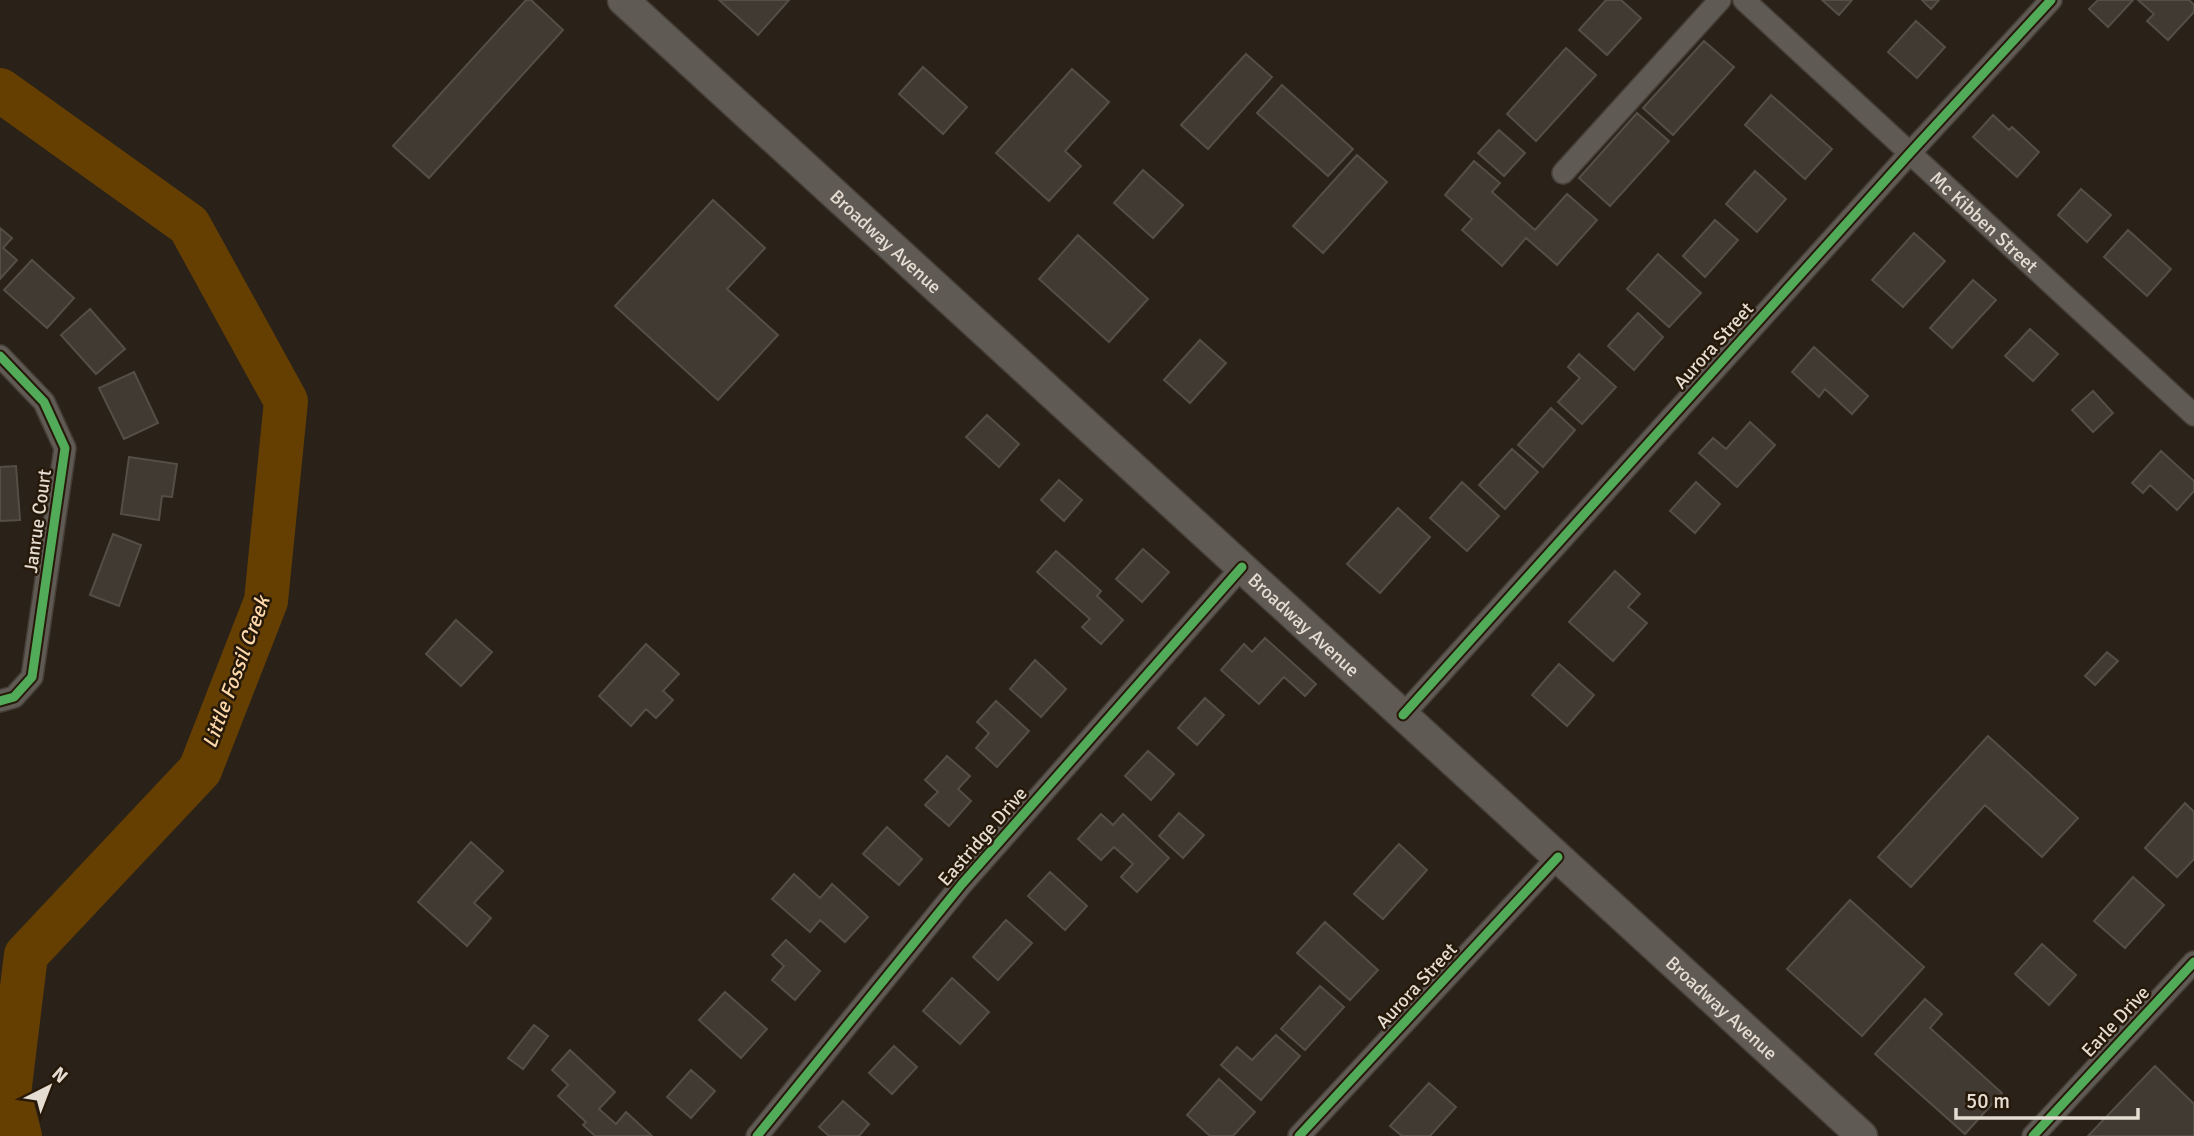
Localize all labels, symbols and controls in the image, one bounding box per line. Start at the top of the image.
street label: Mc Kibben Street [1925,167,2043,278]
street label: Broadway Avenue [825,185,946,299]
street label: Aurora Street [1669,297,1759,394]
street label: Janrue Court [19,467,57,575]
street label: Broadway Avenue [1243,568,1364,682]
water label: Little Fossil Creek [196,590,276,751]
street label: Eastridge Drive [933,782,1032,891]
street label: Aurora Street [1371,938,1463,1034]
street label: Broadway Avenue [1661,951,1782,1065]
street label: Earle Drive [2077,981,2155,1062]
north arrow [14,1052,84,1122]
text: N [47,1062,73,1088]
scale bar [1956,1076,2138,1120]
text: 50 m [1966,1088,2010,1114]

